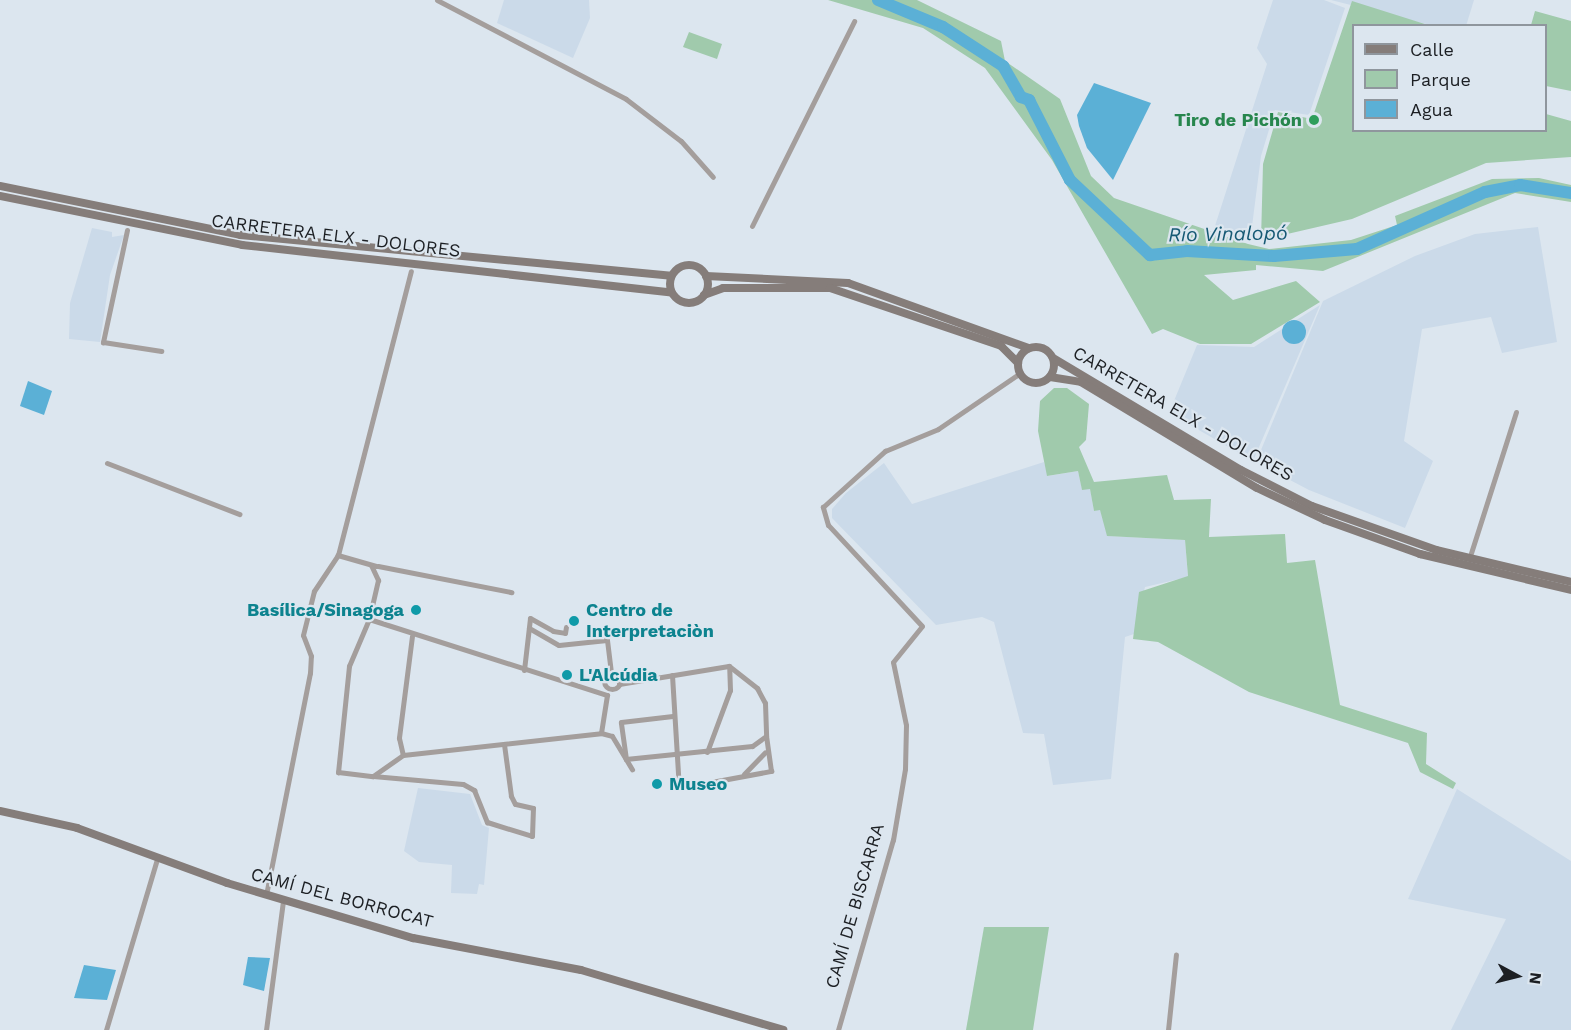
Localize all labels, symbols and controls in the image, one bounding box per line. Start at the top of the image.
legend [1352,24,1547,132]
text: Calle [1410,39,1454,60]
text: Parque [1410,69,1471,90]
text: Agua [1410,99,1453,120]
place label: Tiro de Pichón [1174,109,1302,131]
marker: Tiro de Pichón [1307,113,1321,127]
street label: CARRETERA ELX - DOLORES [210,210,462,262]
water label: Río Vinalopó [1168,221,1288,247]
street label: CARRETERA ELX - DOLORES [1069,342,1297,486]
place label: Basílica/Sinagoga [247,599,404,621]
place label: Centro de Interpretaciòn [586,600,714,642]
marker: Basílica/Sinagoga [409,603,423,617]
marker: Centro de Interpretaciòn [567,614,581,628]
place label: L'Alcúdia [579,664,658,686]
marker: L'Alcúdia [560,668,574,682]
place label: Museo [669,773,727,795]
marker: Museo [650,777,664,791]
street label: CAMÍ DE BISCARRA [821,821,889,991]
street label: CAMÍ DEL BORROCAT [248,863,436,933]
north arrow [1487,946,1547,1006]
text: N [1525,971,1546,985]

